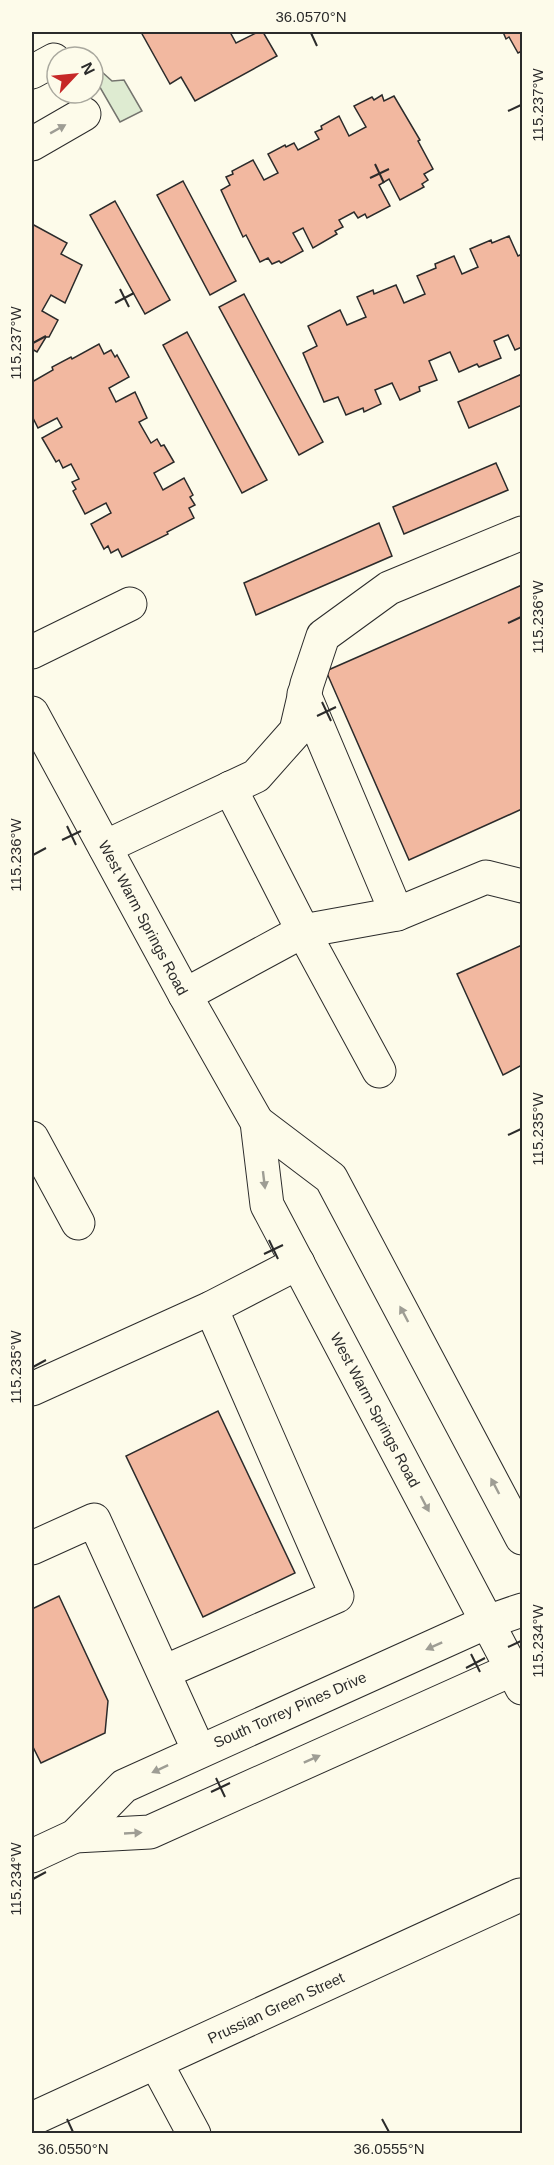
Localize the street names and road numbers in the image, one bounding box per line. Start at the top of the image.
street label: West Warm Springs Road [95,838,191,998]
street label: West Warm Springs Road [327,1330,423,1490]
street label: South Torrey Pines Drive [211,1668,369,1751]
street label: Prussian Green Street [205,1968,347,2047]

